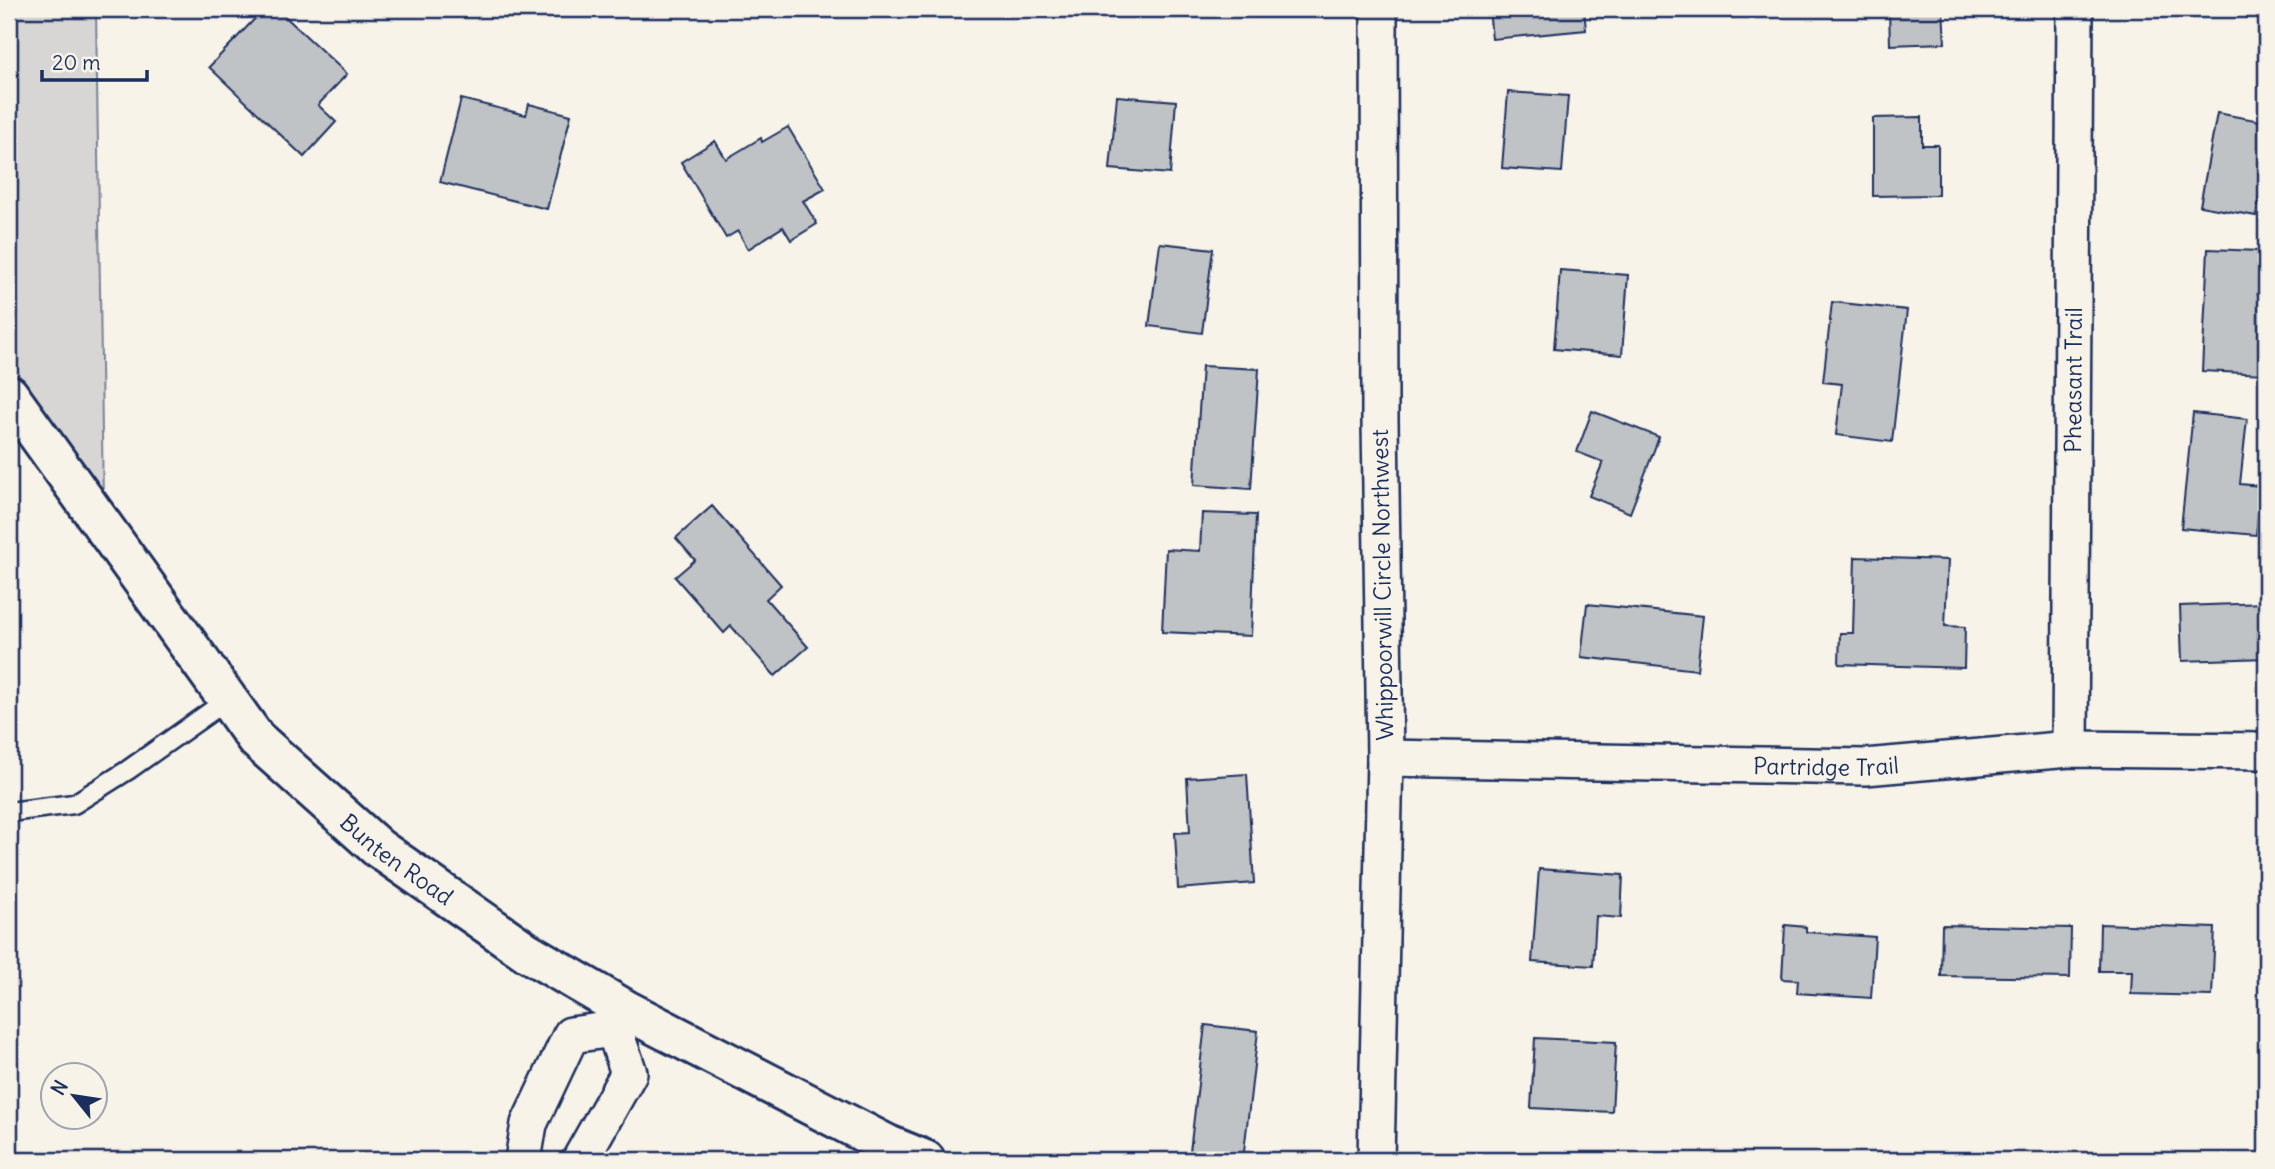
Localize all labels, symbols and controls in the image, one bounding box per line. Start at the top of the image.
scale bar [42,38,147,82]
text: 20 m [52,49,101,76]
street label: Pheasant Trail [2058,307,2087,453]
street label: Whippoorwill Circle Northwest [1365,429,1399,741]
street label: Partridge Trail [1753,750,1900,782]
street label: Bunten Road [335,807,459,911]
north arrow [38,1060,108,1130]
text: N [46,1076,73,1099]

